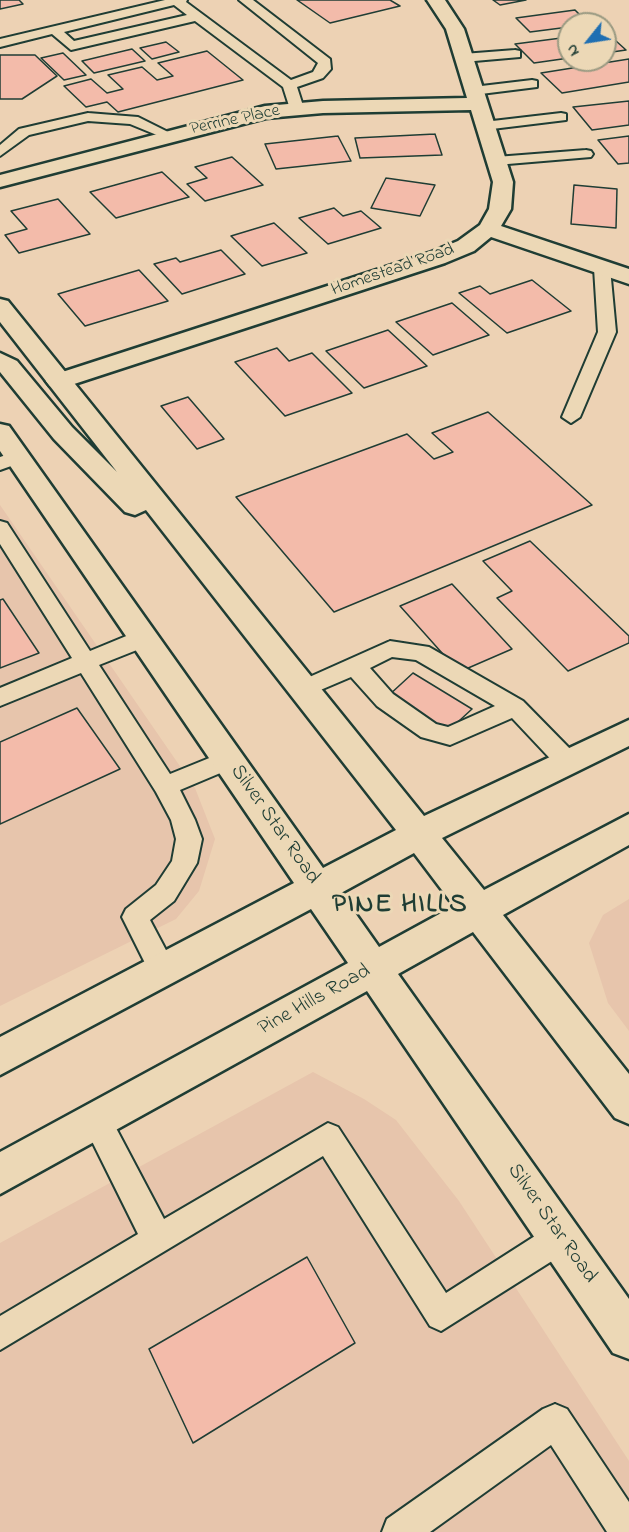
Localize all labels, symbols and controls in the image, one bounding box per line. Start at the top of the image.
north arrow [557,12,617,72]
text: N [560,39,586,61]
street label: Perrine Place [188,101,282,141]
street label: Homestead Road [329,240,457,302]
street label: Silver Star Road [224,760,324,890]
district label: PINE HILLS [332,891,468,923]
street label: Pine Hills Road [255,960,375,1042]
street label: Silver Star Road [501,1159,601,1289]

